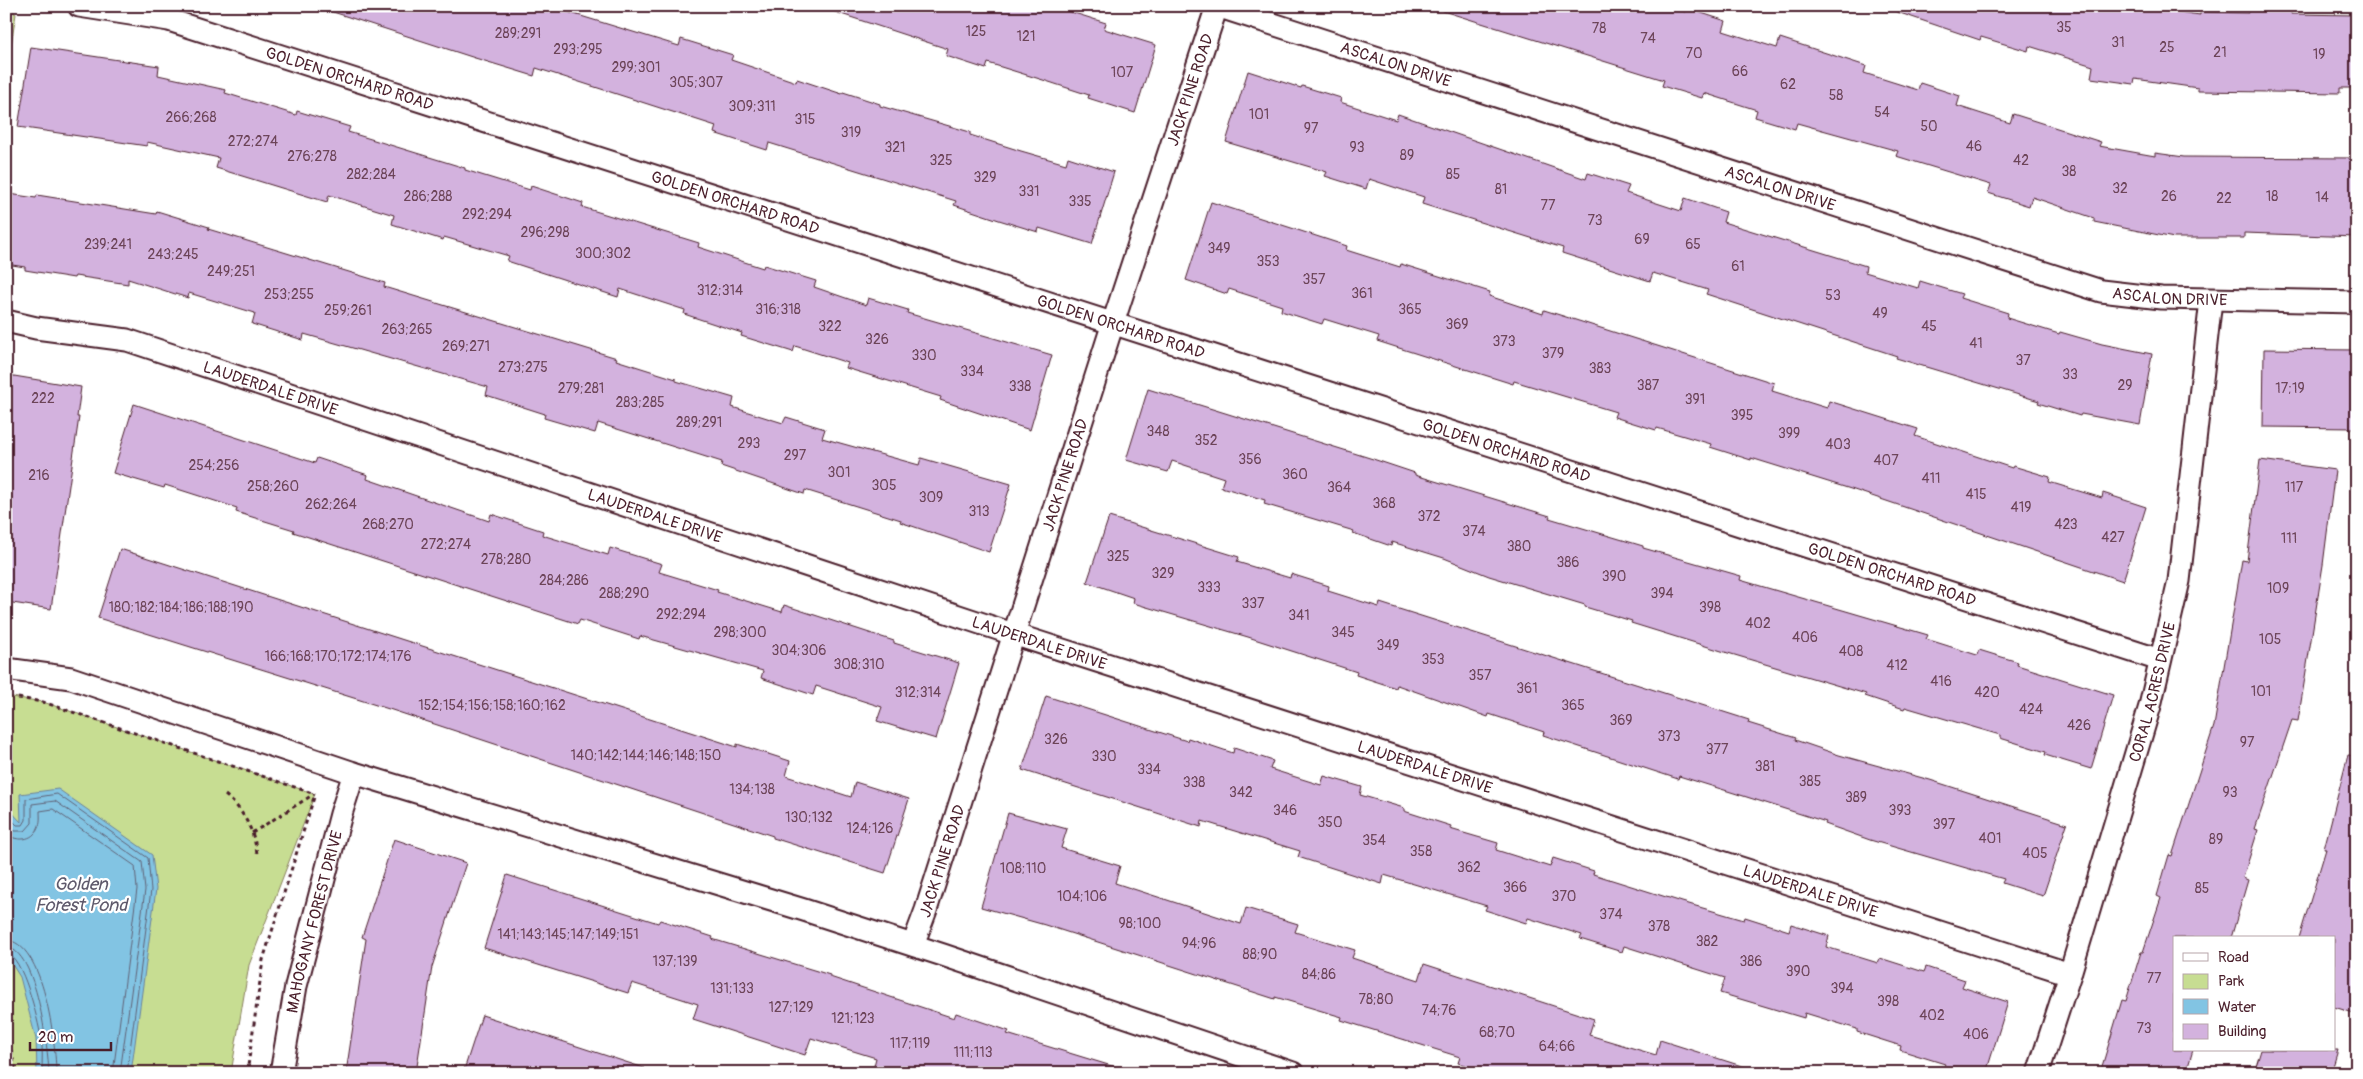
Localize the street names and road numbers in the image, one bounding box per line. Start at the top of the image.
street label: JACK PINE ROAD [1163,31,1218,149]
street label: ASCALON DRIVE [1338,37,1454,92]
street label: GOLDEN ORCHARD ROAD [263,43,436,115]
street label: ASCALON DRIVE [1722,161,1838,216]
street label: GOLDEN ORCHARD ROAD [649,167,822,239]
street label: ASCALON DRIVE [2111,283,2228,310]
street label: GOLDEN ORCHARD ROAD [1034,291,1207,363]
street label: LAUDERDALE DRIVE [200,357,340,420]
street label: GOLDEN ORCHARD ROAD [1420,415,1593,487]
street label: JACK PINE ROAD [1038,416,1093,534]
street label: LAUDERDALE DRIVE [585,485,725,548]
street label: GOLDEN ORCHARD ROAD [1805,538,1978,611]
street label: LAUDERDALE DRIVE [969,612,1109,675]
street label: CORAL ACRES DRIVE [2125,620,2180,764]
street label: LAUDERDALE DRIVE [1355,736,1495,799]
street label: JACK PINE ROAD [915,802,970,920]
street label: MAHOGANY FOREST DRIVE [283,828,347,1015]
street label: LAUDERDALE DRIVE [1740,860,1880,923]

